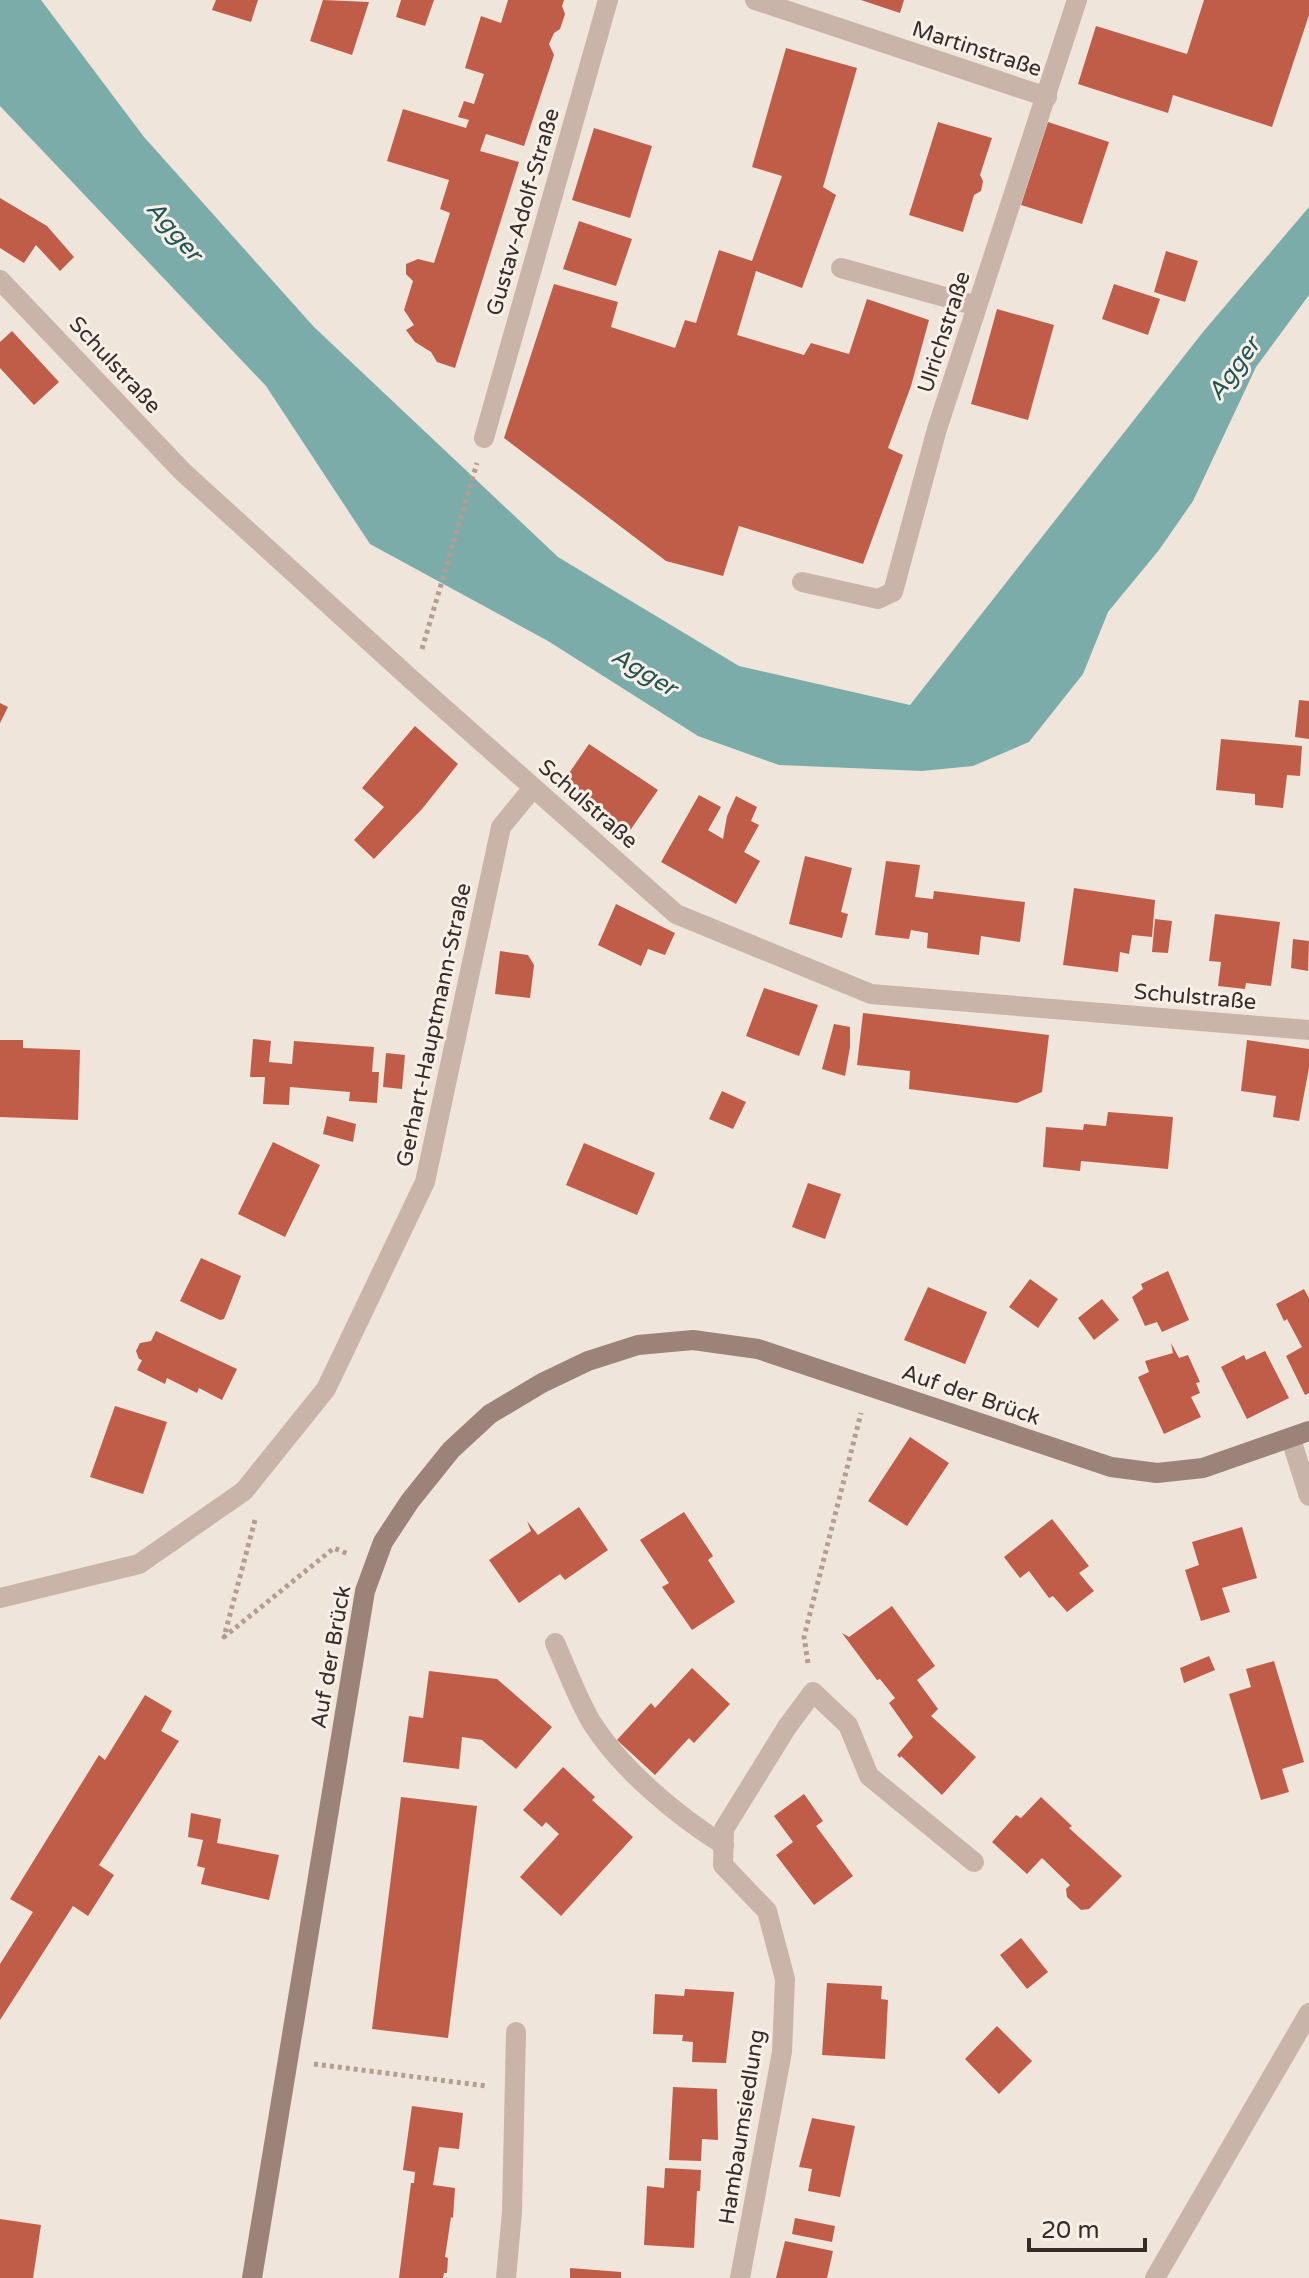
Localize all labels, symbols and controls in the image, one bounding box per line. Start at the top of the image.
street label: Martinstraße [909,16,1045,82]
street label: Gustav-Adolf-Straße [481,105,565,319]
water label: Agger [140,195,210,269]
street label: Ulrichstraße [912,268,976,396]
street label: Schulstraße [64,311,166,419]
water label: Agger [1201,330,1268,406]
water label: Agger [606,641,684,704]
street label: Schulstraße [533,754,643,854]
street label: Gerhart-Hauptmann-Straße [391,881,477,1169]
street label: Schulstraße [1133,979,1257,1015]
street label: Auf der Brück [898,1359,1044,1431]
street label: Auf der Brück [306,1583,356,1731]
street label: Hambaumsiedlung [714,2027,770,2227]
scale bar [1029,2202,1145,2252]
text: 20 m [1041,2216,1099,2245]

